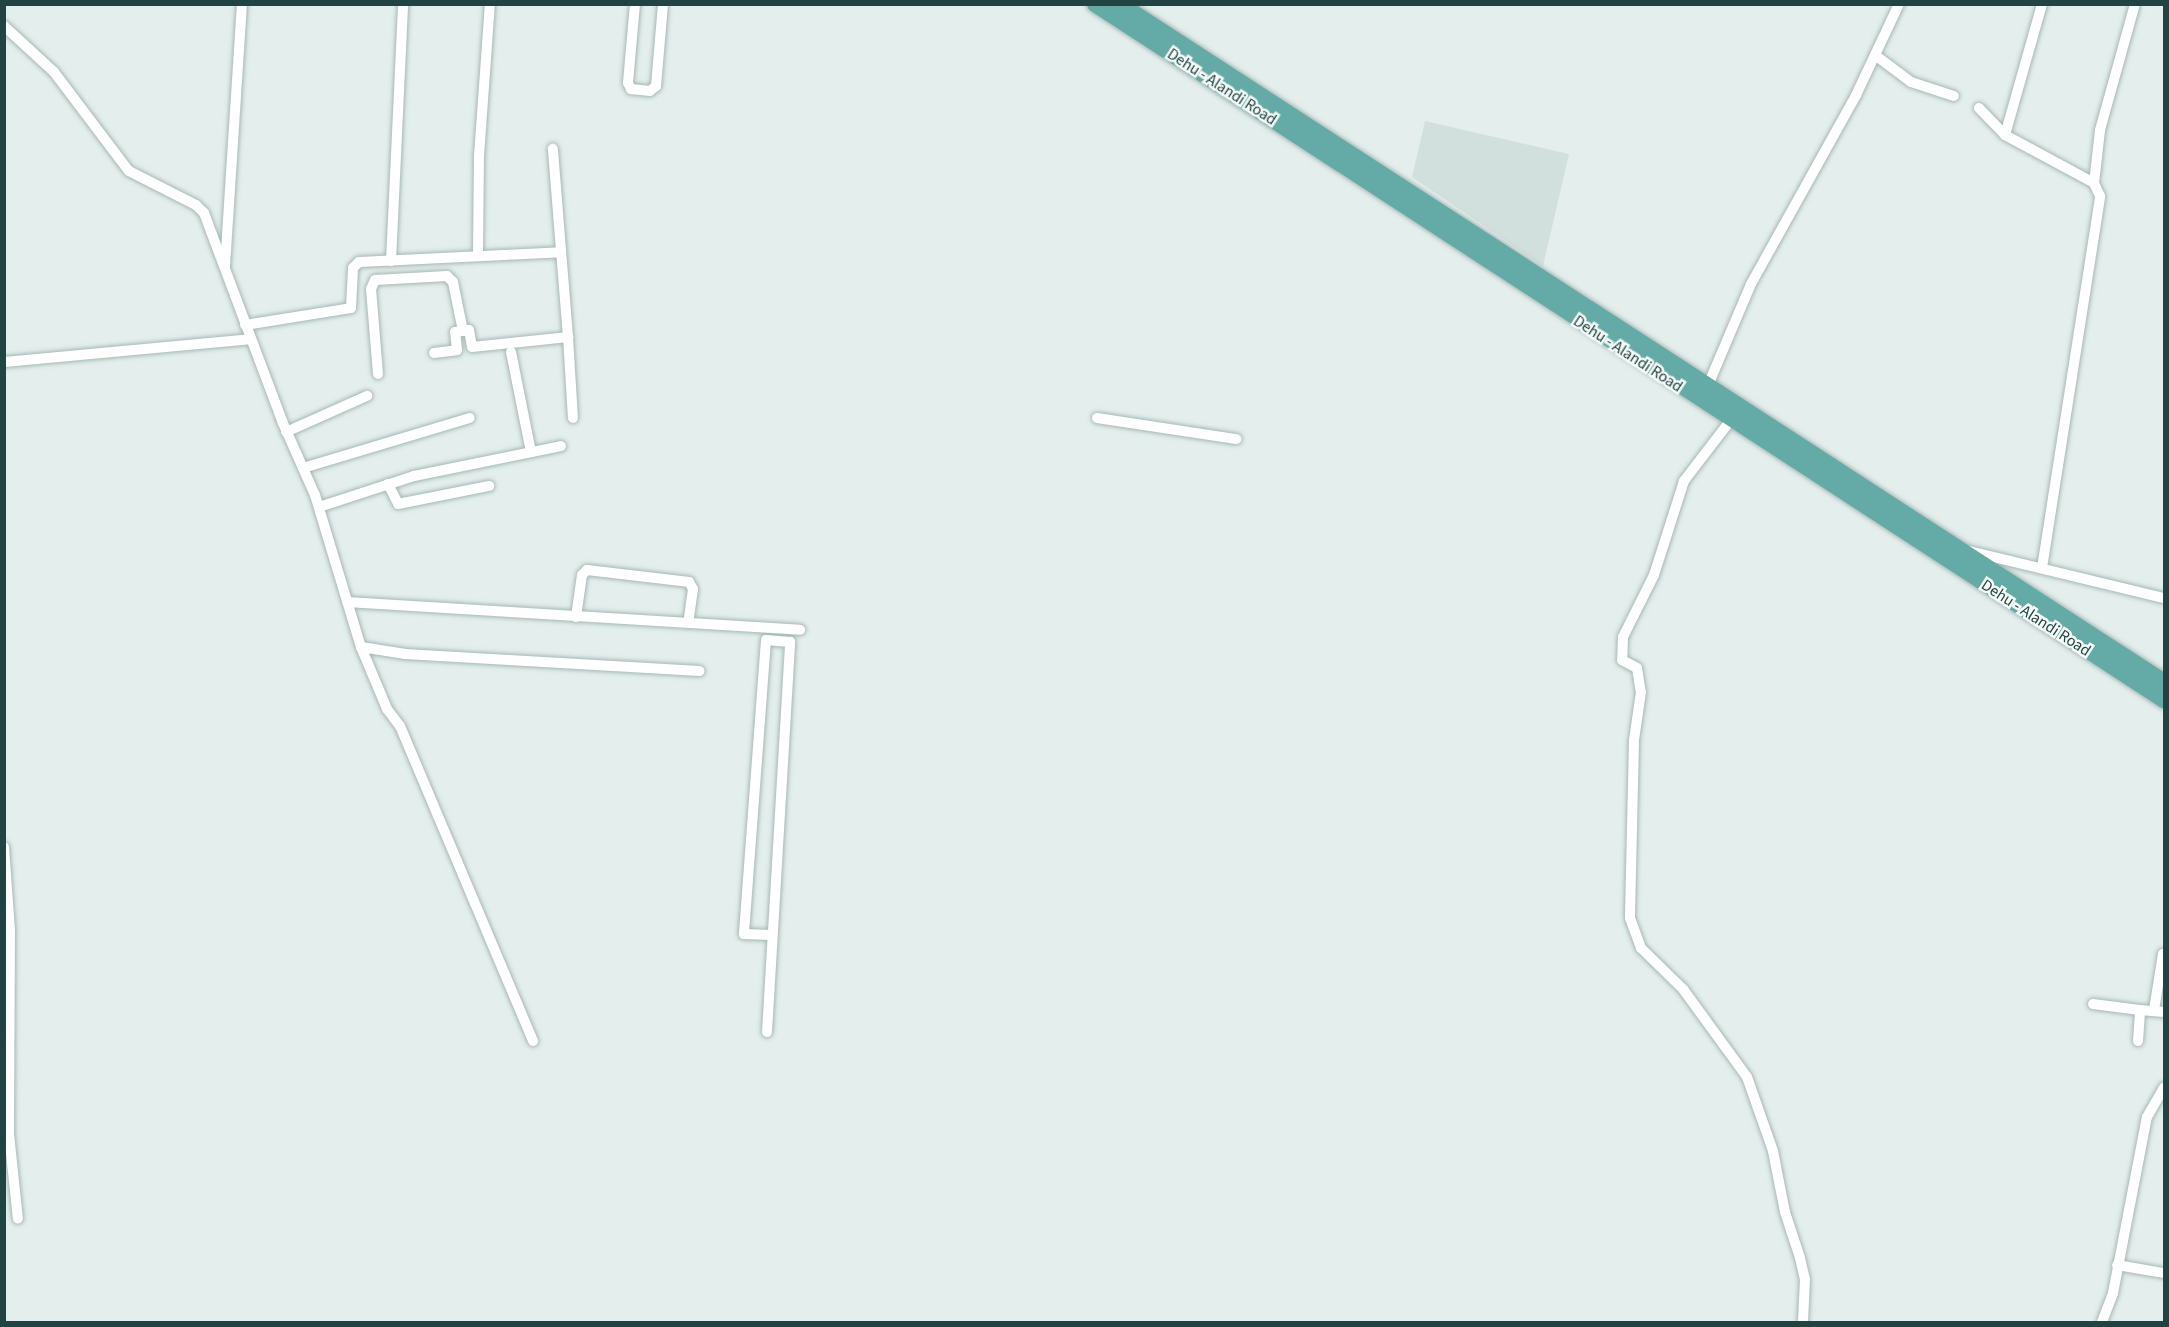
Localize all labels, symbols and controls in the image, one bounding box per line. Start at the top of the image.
street label: Dehu - Alandi Road [1164,45,1280,129]
street label: Dehu - Alandi Road [1570,312,1686,396]
street label: Dehu - Alandi Road [1978,576,2094,660]

